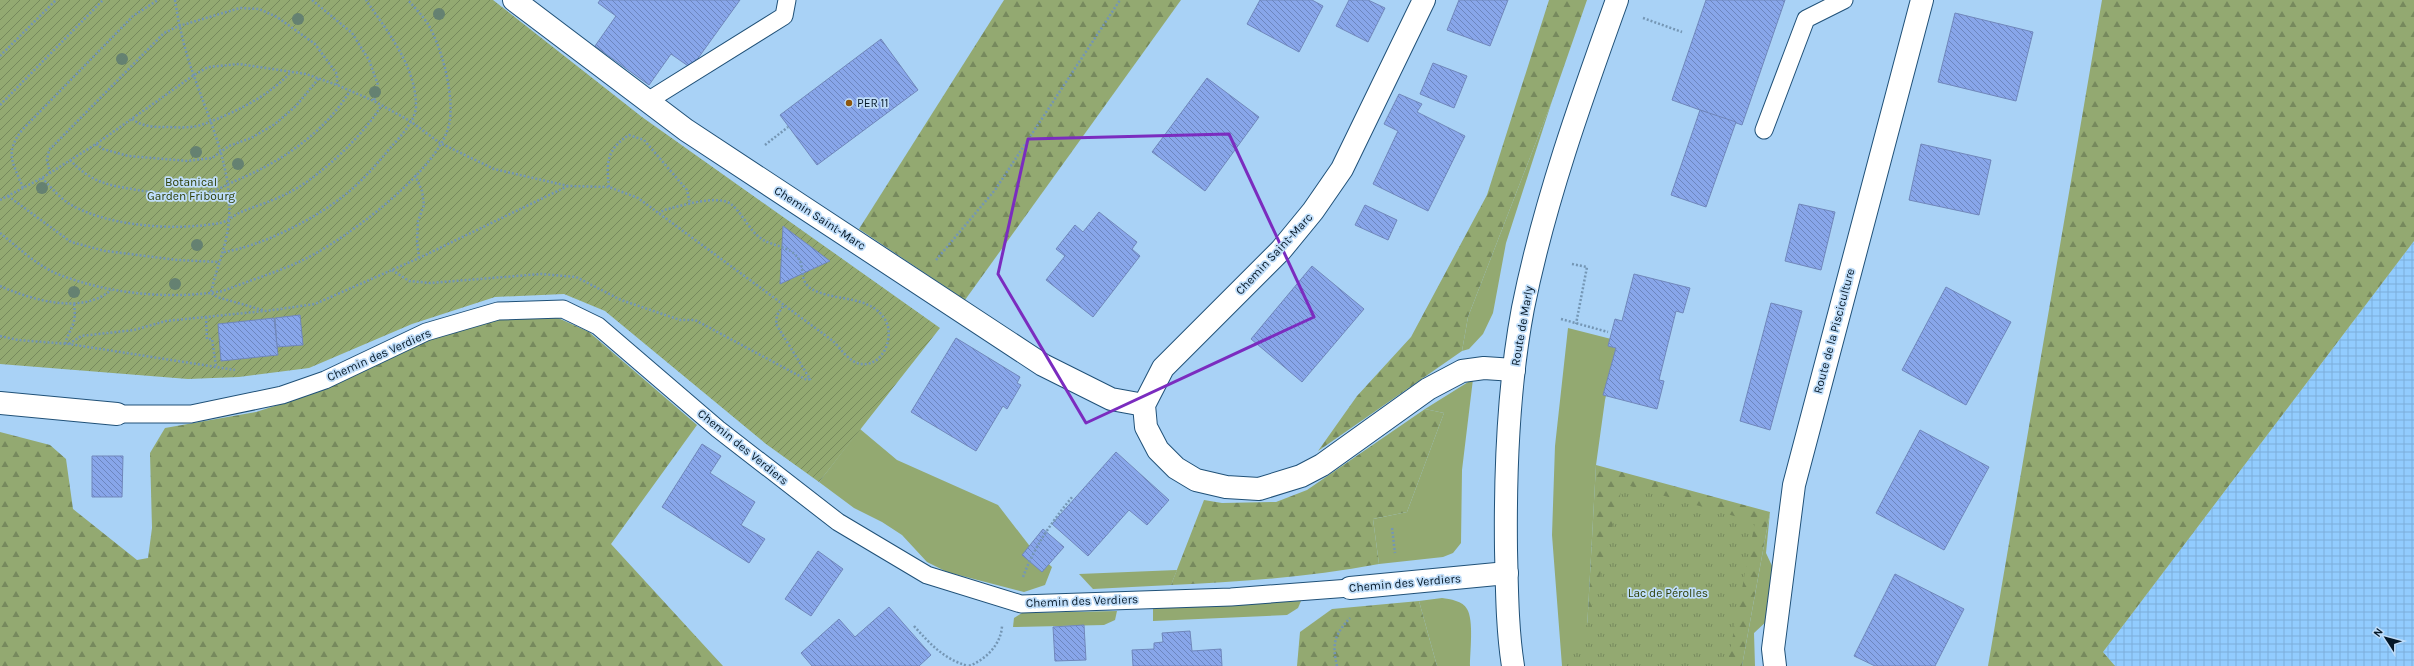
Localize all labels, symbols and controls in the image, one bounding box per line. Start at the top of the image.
place label: PER 11 [857,96,889,110]
marker: PER 11 [844,98,854,108]
park label: Botanical Garden Fribourg [147,175,235,203]
street label: Chemin Saint-Marc [772,183,868,253]
street label: Chemin Saint-Marc [1233,210,1315,298]
street label: Route de la Pisciculture [1811,267,1857,395]
street label: Route de Marly [1508,285,1536,367]
street label: Chemin des Verdiers [325,326,433,384]
street label: Chemin des Verdiers [695,406,791,488]
street label: Chemin des Verdiers [1348,571,1462,595]
park label: Lac de Pérolles [1628,586,1708,600]
street label: Chemin des Verdiers [1026,592,1138,610]
north arrow [2366,618,2406,658]
text: N [2371,625,2386,639]

